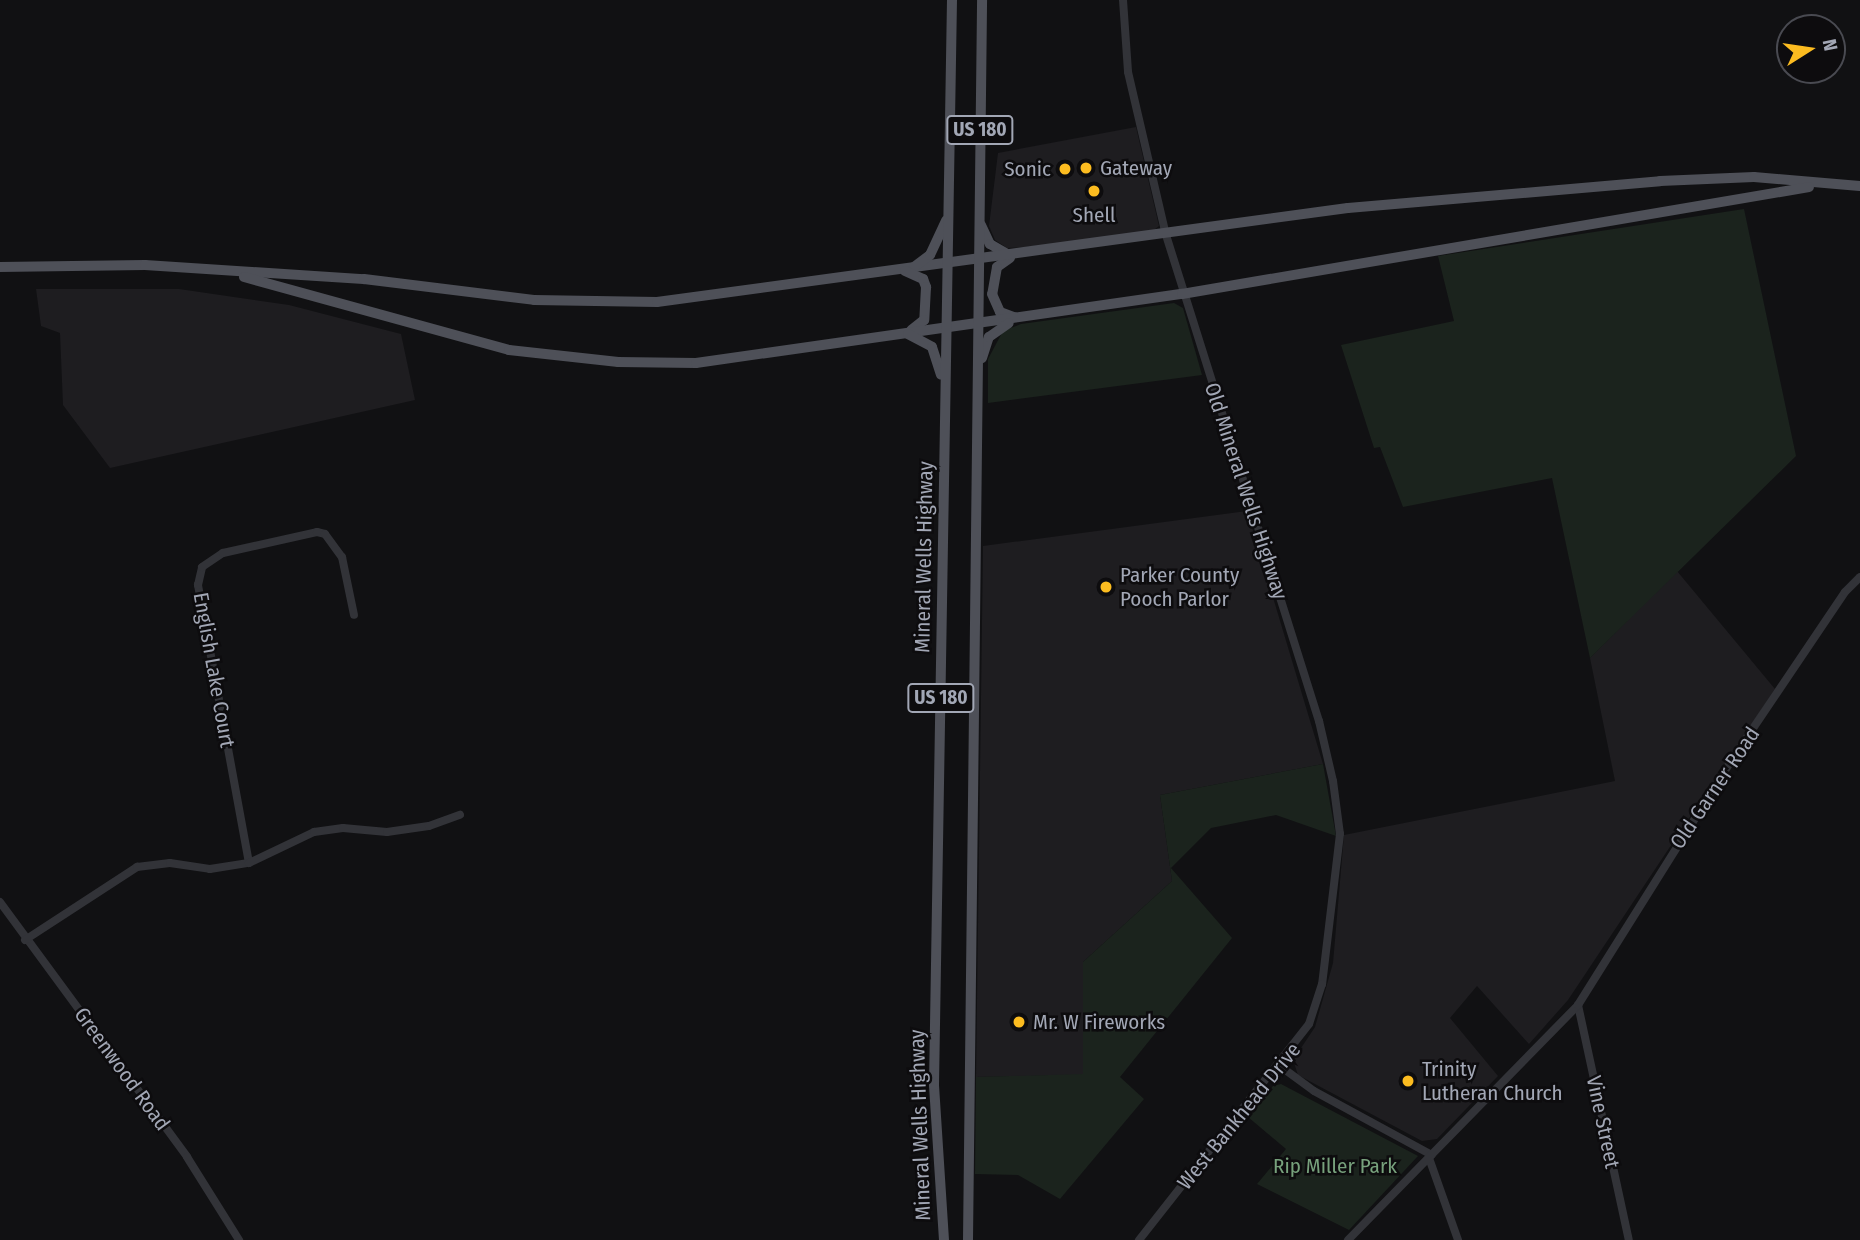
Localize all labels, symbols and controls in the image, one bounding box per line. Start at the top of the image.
north arrow [1776,14,1846,84]
text: N [1818,37,1843,53]
road number: US 180 [945,114,1015,146]
place label: Gateway [1100,155,1172,181]
place label: Sonic [1004,156,1051,182]
marker: Gateway [1078,160,1094,176]
marker: Sonic [1057,161,1073,177]
marker: Shell [1086,183,1102,199]
place label: Shell [1073,202,1115,228]
street label: Old Mineral Wells Highway [1199,379,1293,603]
street label: Mineral Wells Highway [910,461,938,653]
place label: Parker County Pooch Parlor [1120,562,1239,612]
marker: Parker County Pooch Parlor [1098,579,1114,595]
street label: English Lake Court [188,590,240,750]
road number: US 180 [906,682,976,713]
street label: Old Garner Road [1665,722,1765,854]
street label: Greenwood Road [69,1002,175,1136]
place label: Mr. W Fireworks [1033,1009,1165,1035]
marker: Mr. W Fireworks [1011,1014,1027,1030]
street label: Mineral Wells Highway [904,1029,936,1221]
street label: West Bankhead Drive [1172,1038,1306,1194]
place label: Trinity Lutheran Church [1422,1056,1563,1106]
marker: Trinity Lutheran Church [1400,1073,1416,1089]
street label: Vine Street [1581,1073,1625,1171]
park label: Rip Miller Park [1273,1153,1397,1179]

